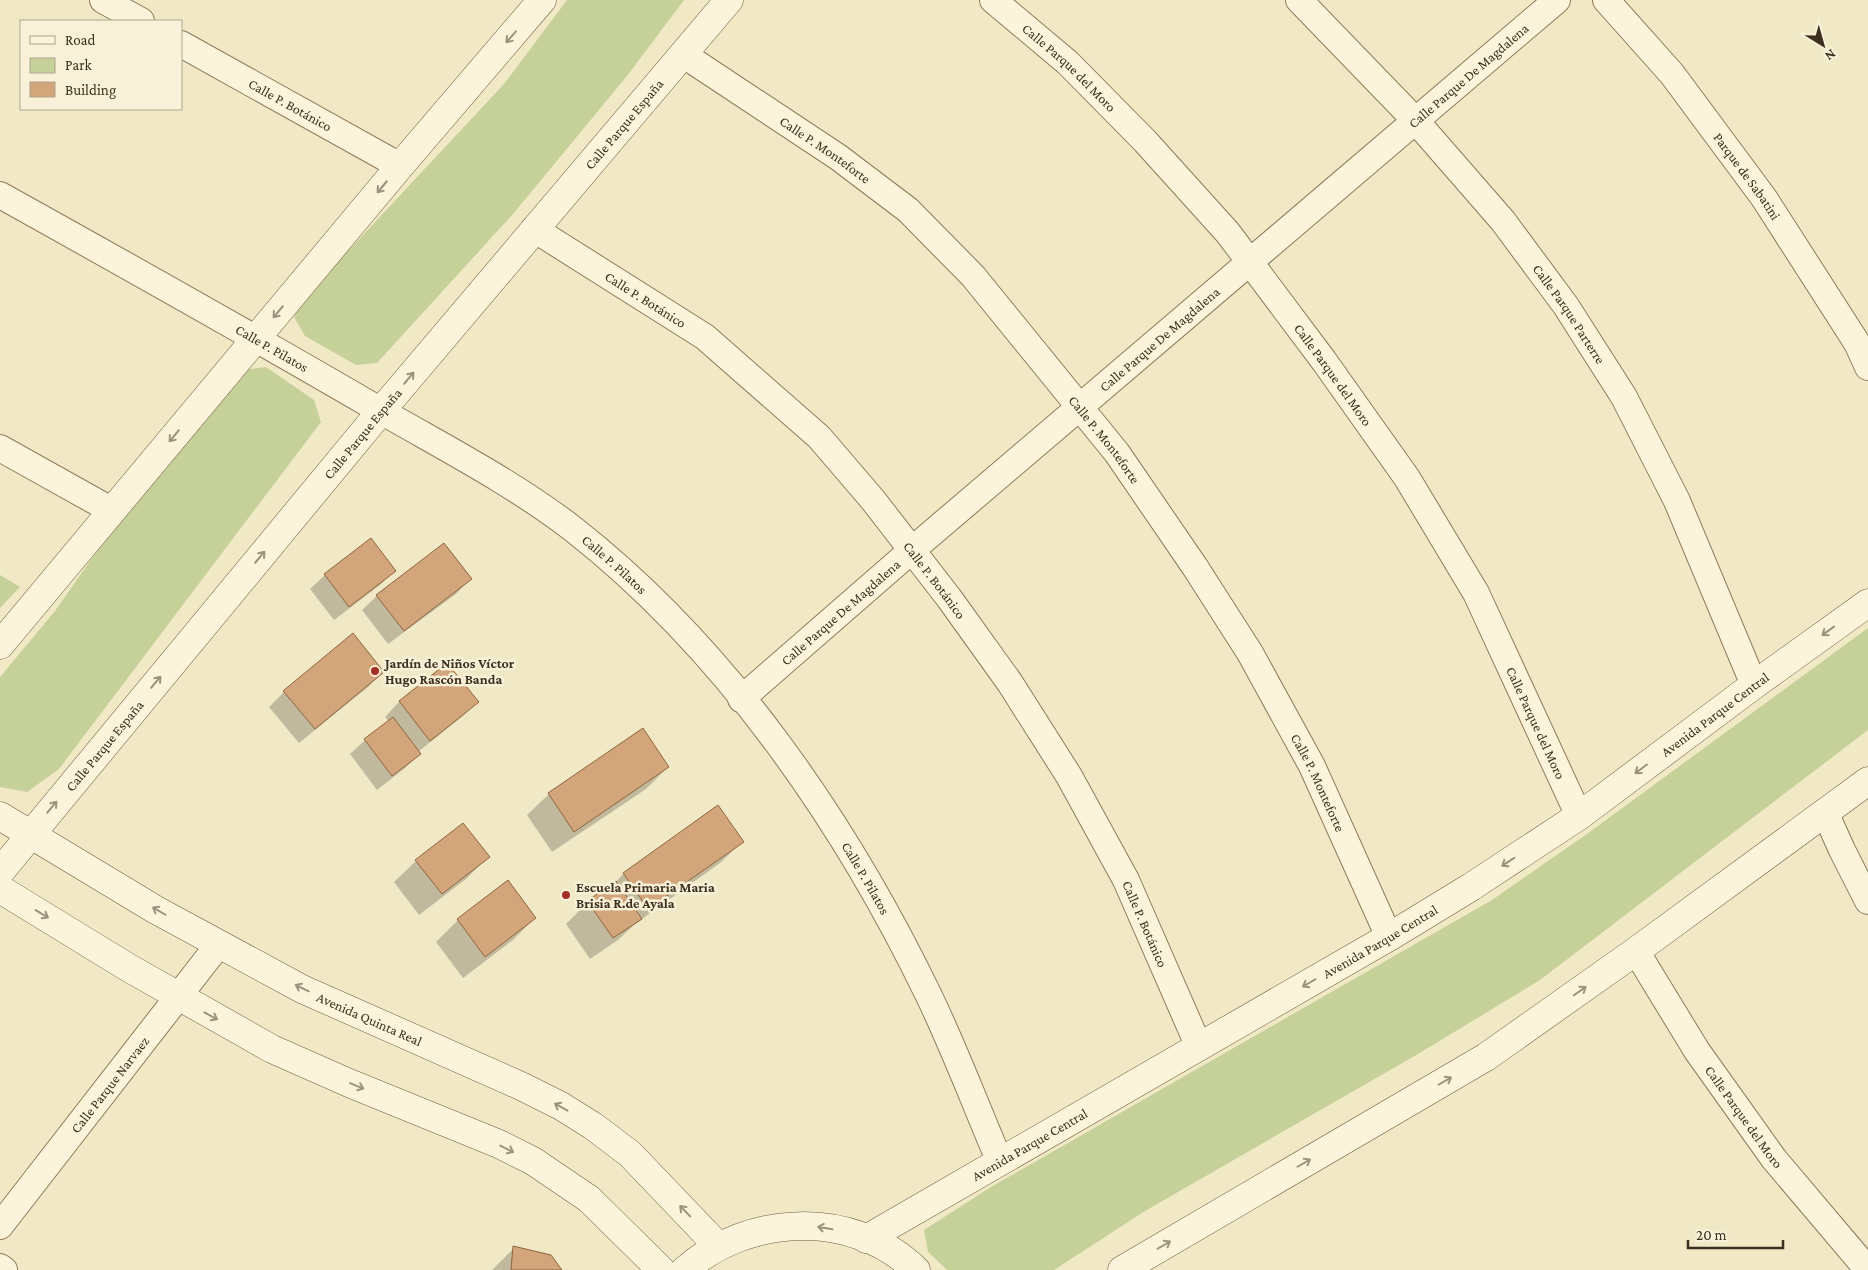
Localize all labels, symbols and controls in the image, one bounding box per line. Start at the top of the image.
legend [20,20,182,110]
street label: Calle Parque del Moro [1019,20,1120,115]
street label: Calle Parque De Magdalena [1405,20,1532,131]
north arrow [1798,20,1848,70]
one-way arrow [505,30,516,43]
text: Road [65,32,96,48]
text: N [1822,46,1839,65]
text: Park [65,57,92,73]
street label: Calle P. Botánico [246,75,335,134]
street label: Calle Parque España [581,75,667,172]
text: Building [65,82,116,99]
street label: Calle P. Monteforte [777,113,874,187]
street label: Parque de Sabatini [1710,129,1784,223]
one-way arrow [377,181,388,194]
street label: Calle Parque Parterre [1530,261,1609,367]
street label: Calle P. Botánico [602,268,689,331]
street label: Calle Parque De Magdalena [1096,283,1223,395]
one-way arrow [273,305,284,318]
street label: Calle P. Pilatos [233,321,311,375]
street label: Calle Parque del Moro [1291,321,1376,429]
one-way arrow [404,372,415,385]
street label: Calle Parque España [320,384,405,482]
street label: Calle P. Monteforte [1066,392,1143,486]
one-way arrow [168,430,179,443]
street label: Calle P. Pilatos [579,531,650,597]
street label: Calle P. Botánico [900,538,969,622]
one-way arrow [255,550,266,563]
street label: Calle Parque De Magdalena [778,556,904,669]
one-way arrow [1821,626,1835,636]
place label: Jardín de Niños Víctor Hugo Rascón Banda [383,655,515,687]
street label: Calle Parque del Moro [1503,664,1569,782]
marker: Jardín de Niños Víctor Hugo Rascón Banda [369,665,381,677]
street label: Avenida Parque Central [1658,669,1772,760]
one-way arrow [151,675,162,688]
street label: Calle Parque España [62,696,147,794]
street label: Calle P. Monteforte [1288,731,1348,834]
one-way arrow [1634,764,1648,774]
one-way arrow [47,800,58,813]
street label: Calle P. Pilatos [839,839,893,917]
one-way arrow [1502,858,1516,868]
street label: Calle P. Botánico [1119,878,1171,970]
place label: Escuela Primaria Maria Brisia R.de Ayala [576,879,715,911]
marker: Escuela Primaria Maria Brisia R.de Ayala [560,889,572,901]
street label: Avenida Parque Central [1320,901,1441,982]
one-way arrow [152,906,167,915]
one-way arrow [34,910,48,920]
one-way arrow [1302,978,1317,988]
one-way arrow [295,983,310,993]
one-way arrow [1572,986,1586,996]
street label: Avenida Quinta Real [314,989,425,1049]
one-way arrow [204,1011,218,1021]
street label: Calle Parque Narvaez [67,1033,152,1136]
street label: Calle Parque del Moro [1702,1062,1786,1171]
one-way arrow [1437,1076,1451,1086]
one-way arrow [349,1082,364,1092]
one-way arrow [554,1102,569,1111]
street label: Avenida Parque Central [969,1105,1091,1184]
one-way arrow [500,1144,515,1154]
one-way arrow [1297,1158,1312,1168]
one-way arrow [679,1204,691,1217]
scale bar [1688,1218,1783,1250]
one-way arrow [818,1222,834,1232]
text: 20 m [1696,1227,1727,1243]
one-way arrow [1156,1239,1171,1249]

